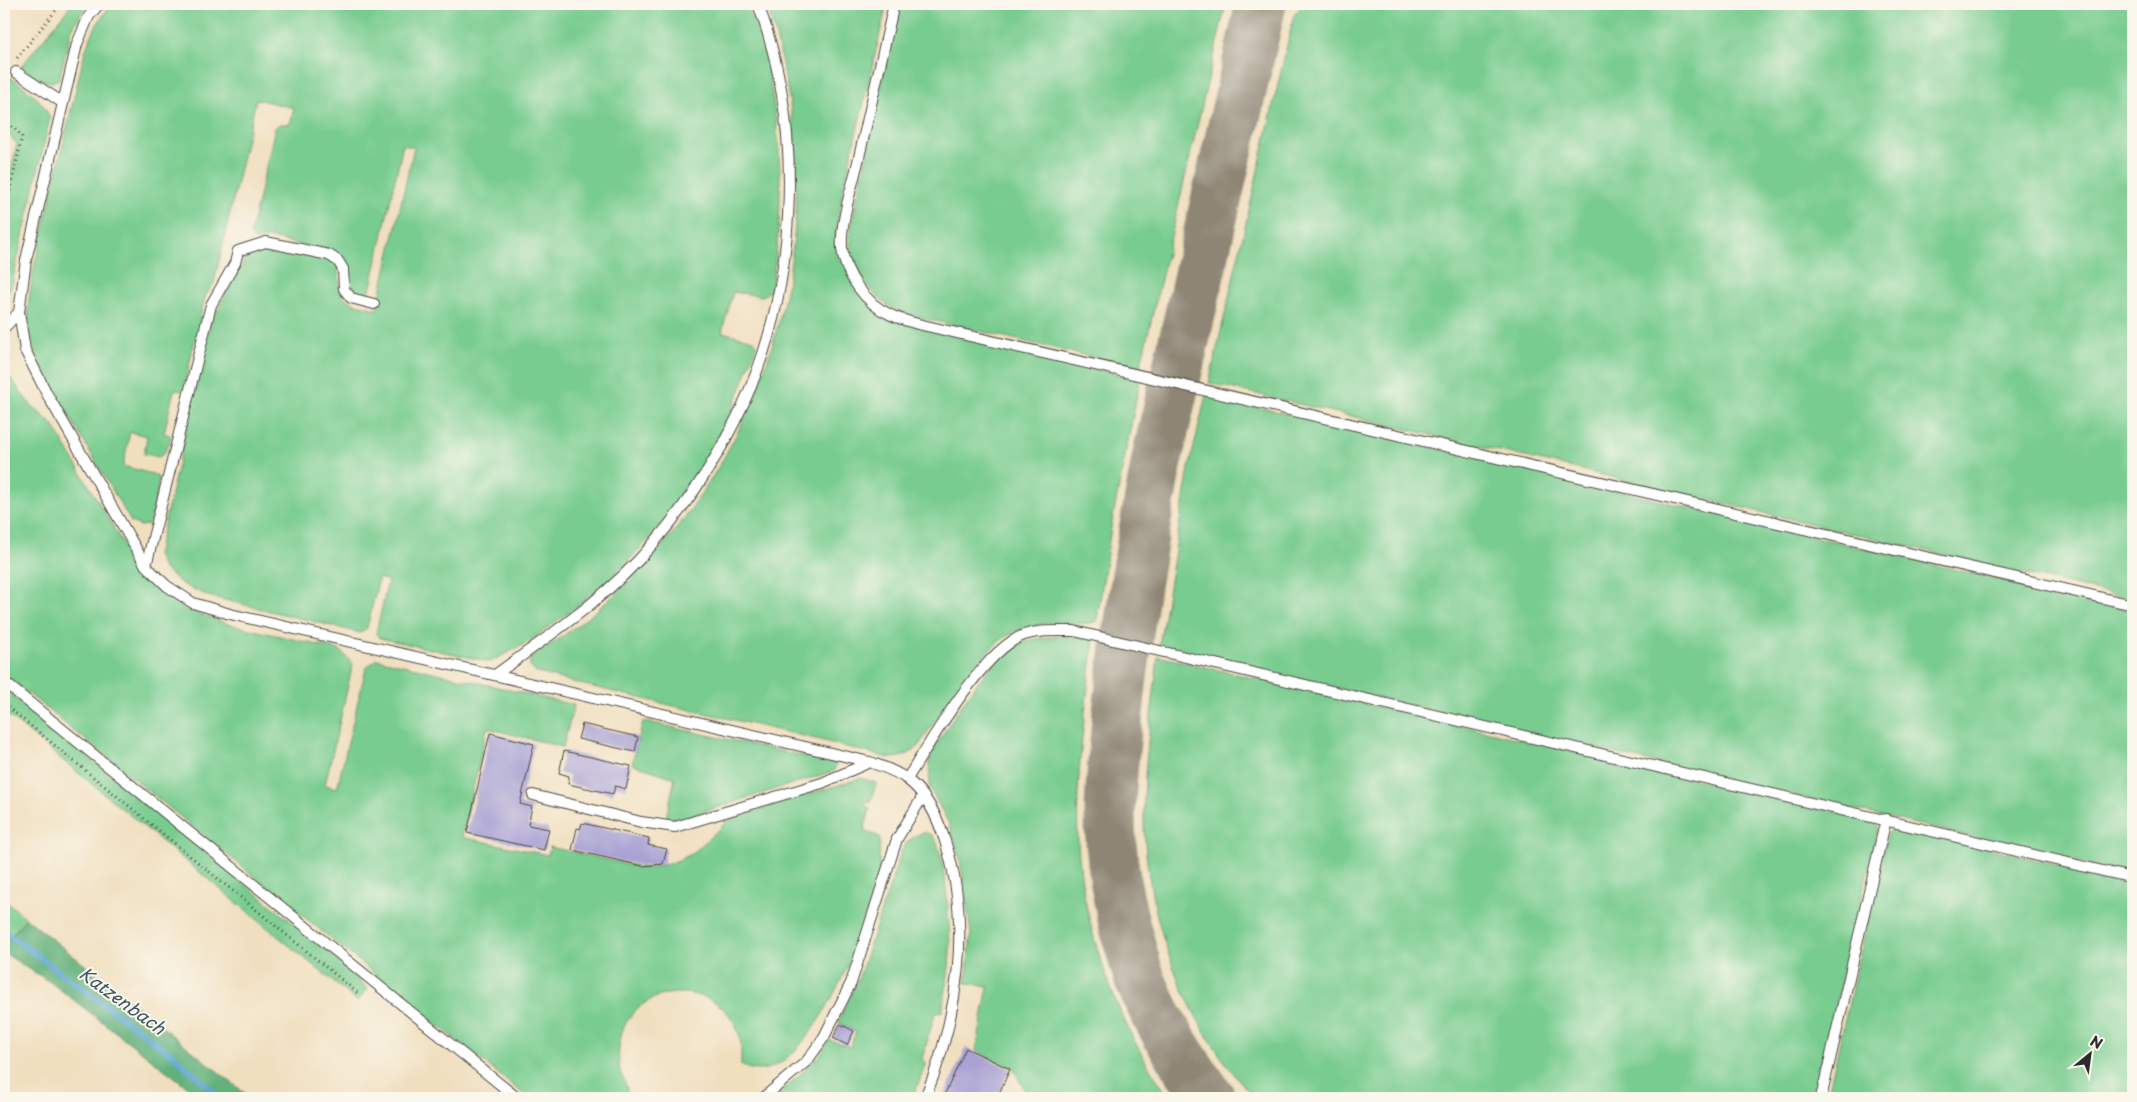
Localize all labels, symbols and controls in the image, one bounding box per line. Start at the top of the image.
water label: Katzenbach [74,959,172,1041]
north arrow [2064,1030,2114,1080]
text: N [2087,1030,2106,1054]

